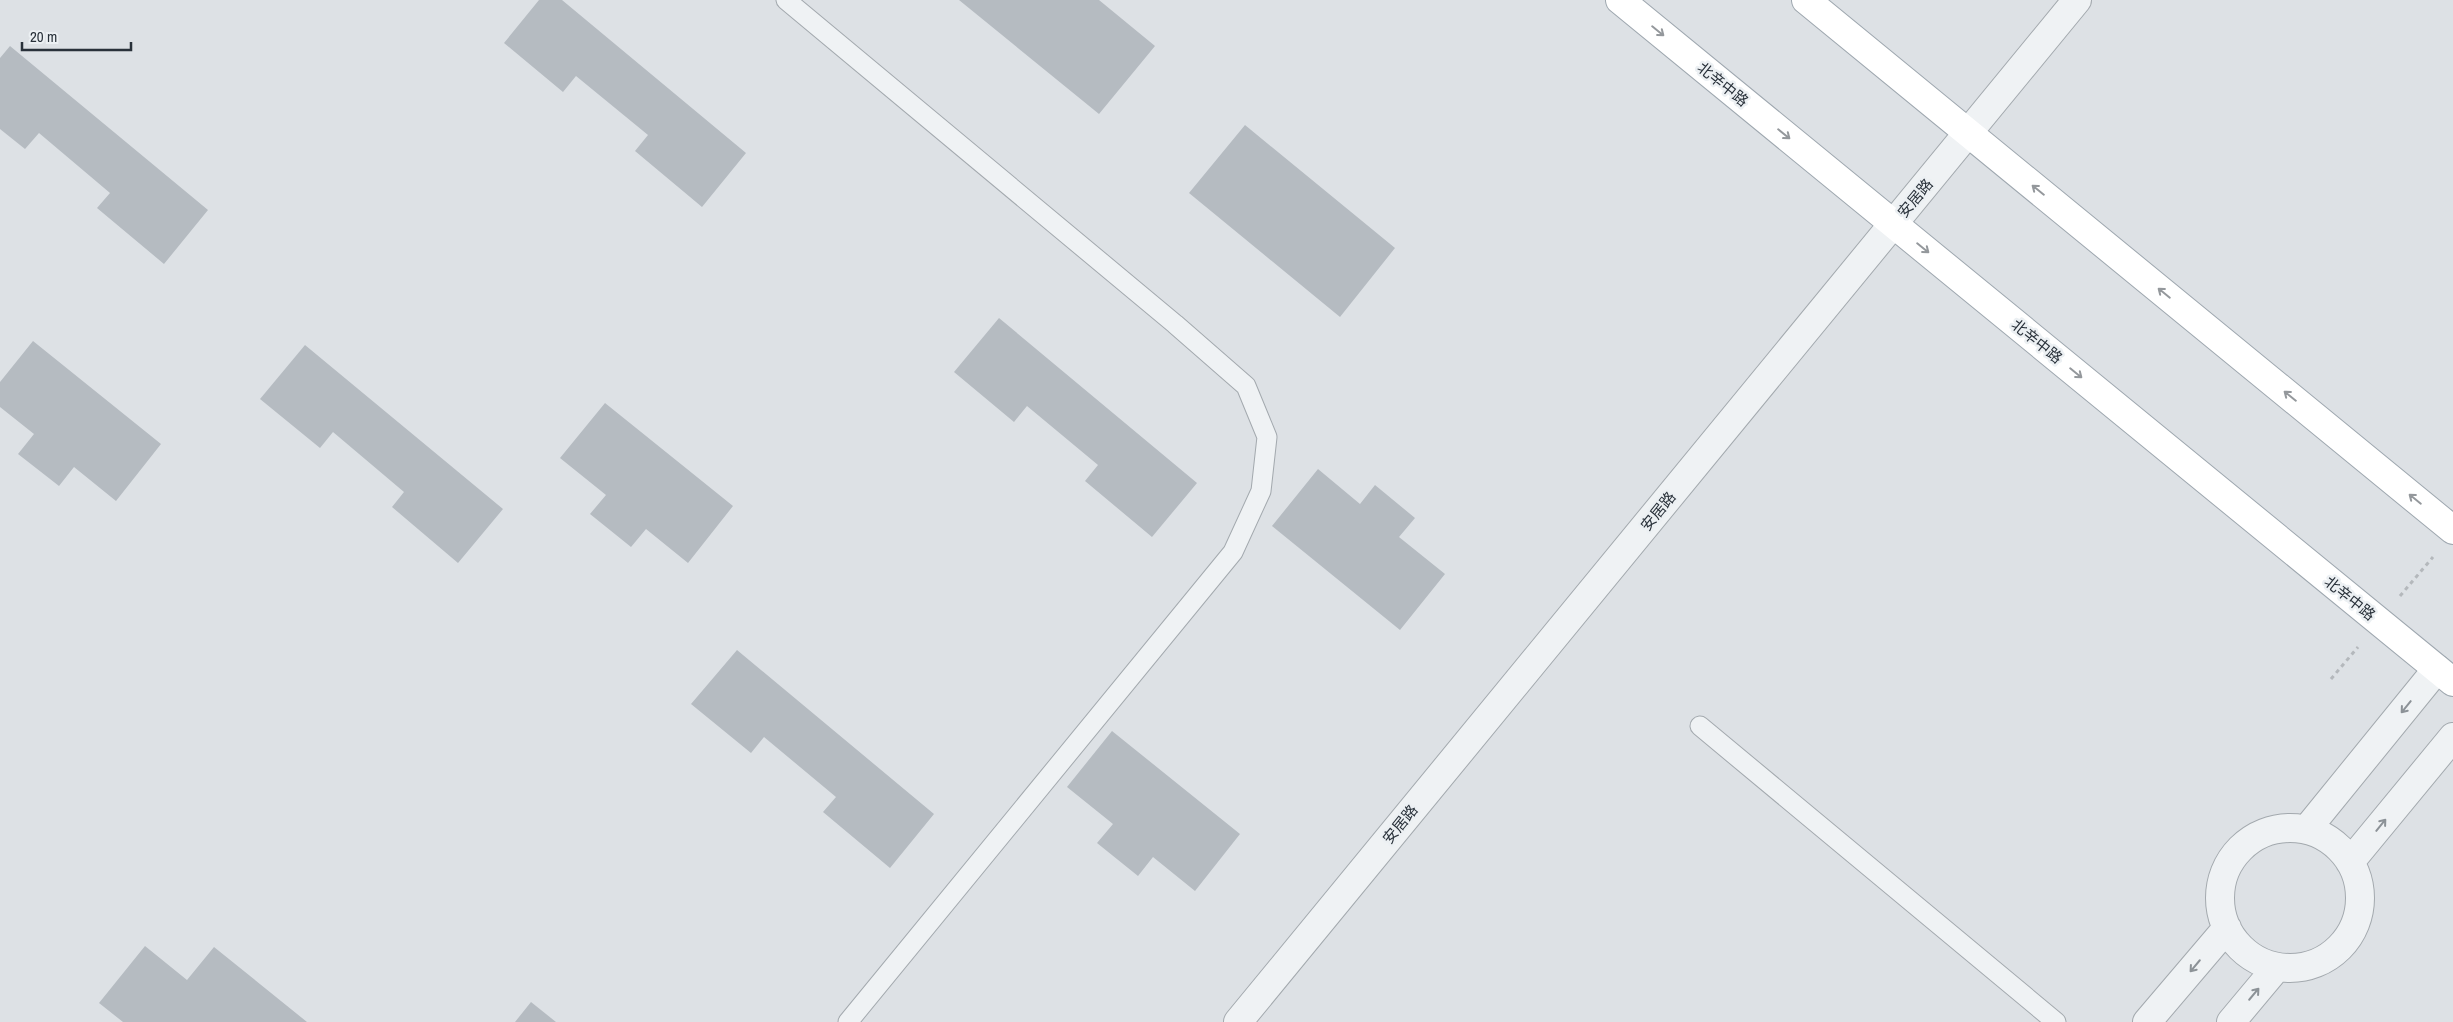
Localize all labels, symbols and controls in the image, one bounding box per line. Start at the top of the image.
scale bar [22,20,131,52]
one-way arrow [1651,25,1664,36]
text: 20 m [30,26,57,47]
street label: 北辛中路 [1693,57,1753,111]
one-way arrow [1777,128,1790,139]
street label: 安居路 [1892,174,1938,222]
one-way arrow [2032,185,2045,196]
one-way arrow [1916,242,1929,253]
one-way arrow [2158,288,2171,299]
street label: 北辛中路 [2007,314,2067,368]
one-way arrow [2069,368,2082,379]
one-way arrow [2283,391,2296,402]
street label: 安居路 [1636,487,1680,535]
one-way arrow [2409,494,2422,505]
street label: 北辛中路 [2320,571,2380,625]
one-way arrow [2401,700,2412,713]
street label: 安居路 [1378,800,1422,848]
one-way arrow [2376,818,2387,831]
one-way arrow [2189,959,2201,972]
one-way arrow [2248,988,2259,1001]

